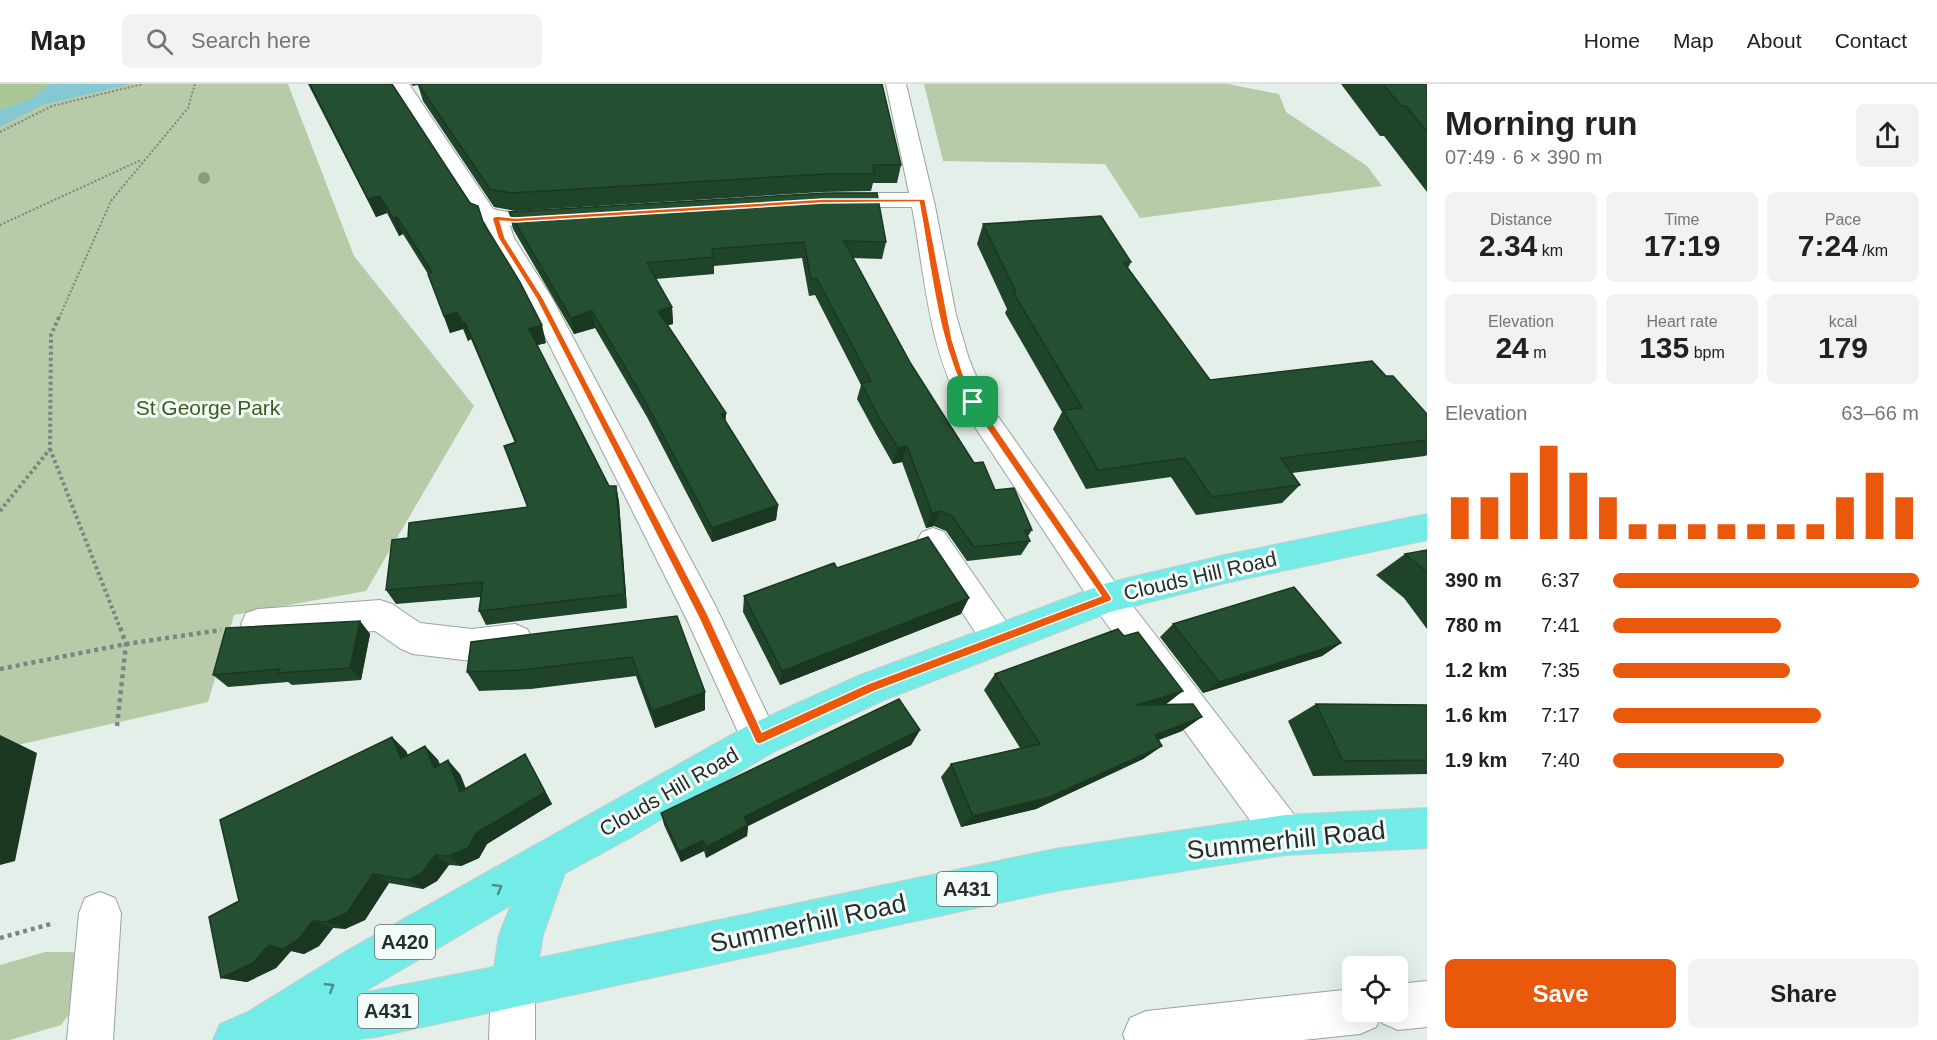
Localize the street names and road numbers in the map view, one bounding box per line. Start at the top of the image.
street label: Clouds Hill Road [1121,547,1279,604]
street label: Clouds Hill Road [595,743,742,841]
street label: Summerhill Road [1185,815,1387,865]
road number: A431 [937,872,997,906]
street label: Summerhill Road [707,888,909,958]
road number: A420 [375,925,435,959]
road number: A431 [358,994,418,1028]

